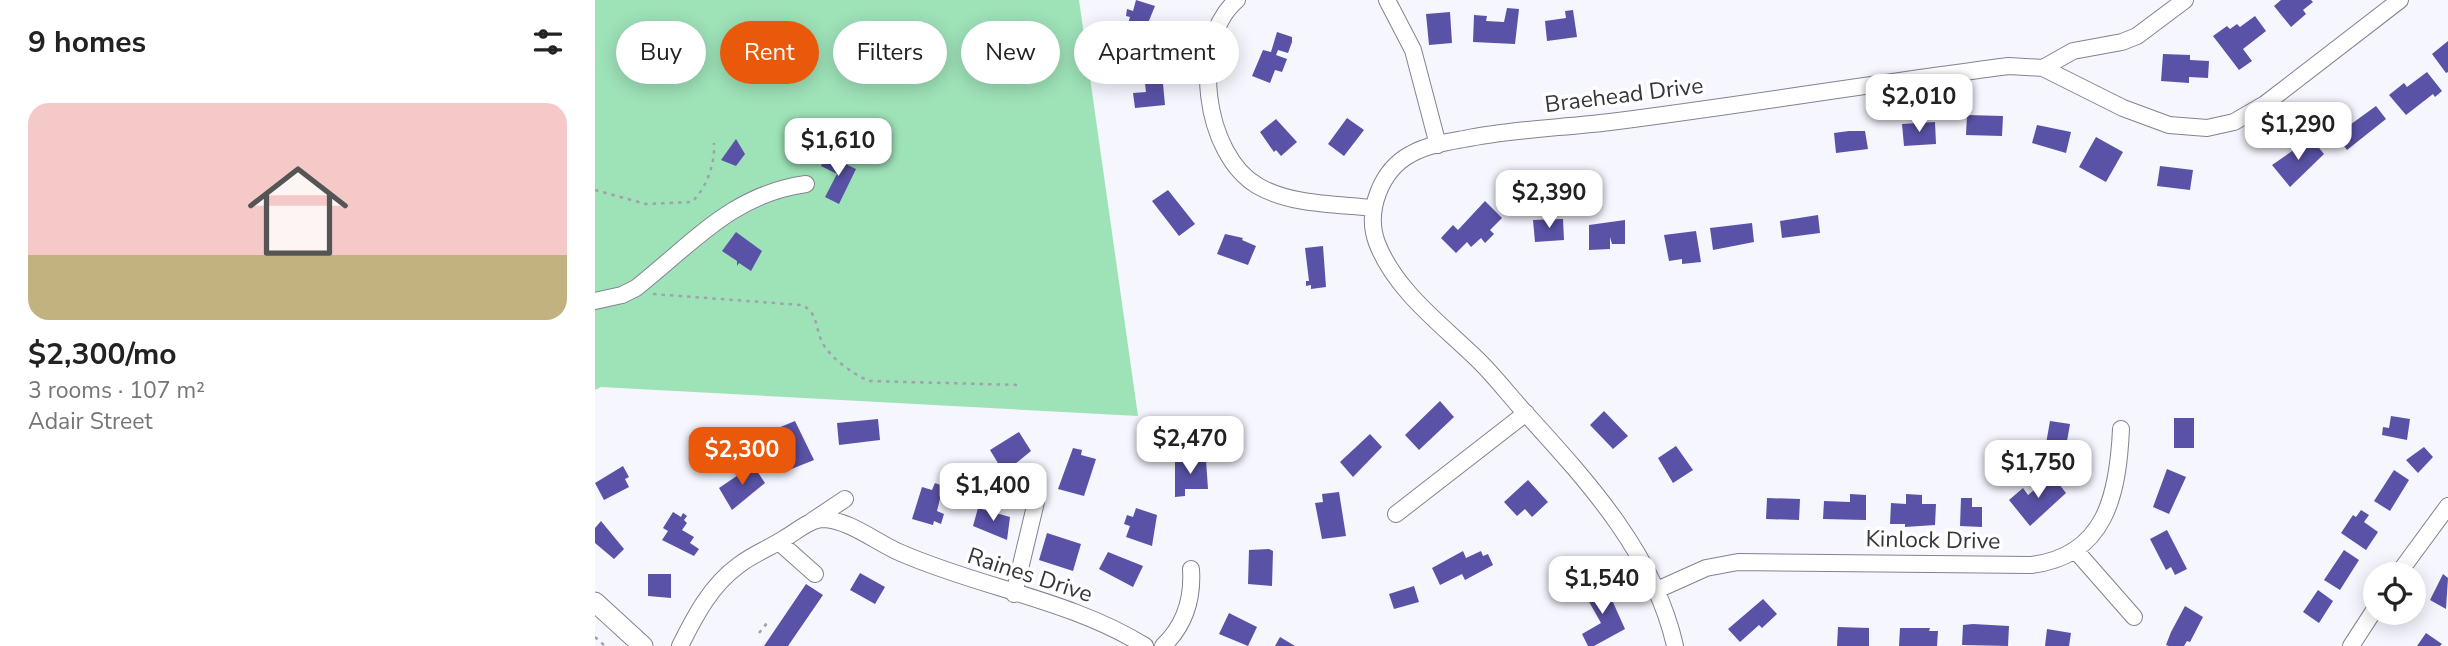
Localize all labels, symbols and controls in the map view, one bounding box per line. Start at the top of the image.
chip: Buy [616,21,706,84]
chip: Rent [720,21,819,84]
chip: Filters [833,21,947,84]
chip: New [961,21,1060,84]
chip: Apartment [1074,21,1239,84]
text: 9 homes [28,22,146,63]
icon: filters [529,23,567,61]
street label: Braehead Drive [1543,70,1705,120]
pin: $2,010 [1862,74,1976,134]
text: $2,010 [1882,81,1956,112]
pin: $1,290 [2241,102,2355,162]
text: $1,290 [2261,109,2335,140]
pin: $1,610 [781,118,895,178]
text: $1,610 [801,125,875,156]
icon: home [235,148,361,274]
pin: $2,390 [1492,170,1606,230]
text: $2,390 [1512,177,1586,208]
text: $2,300/mo [28,334,177,375]
text: 3 rooms · 107 m² [28,375,205,406]
text: Adair Street [28,406,152,437]
pin: $2,470 [1133,416,1247,476]
text: $2,470 [1153,423,1227,454]
pin: $2,300 [685,428,799,487]
text: $2,300 [705,434,779,465]
pin: $1,750 [1981,440,2095,500]
text: $1,750 [2001,447,2075,478]
pin: $1,400 [936,463,1050,523]
text: $1,400 [956,470,1030,501]
street label: Kinlock Drive [1865,523,2001,557]
street label: Raines Drive [964,540,1096,610]
pin: $1,540 [1545,556,1659,616]
map controls [2363,562,2426,625]
button: locate [2363,562,2426,625]
text: $1,540 [1565,563,1639,594]

